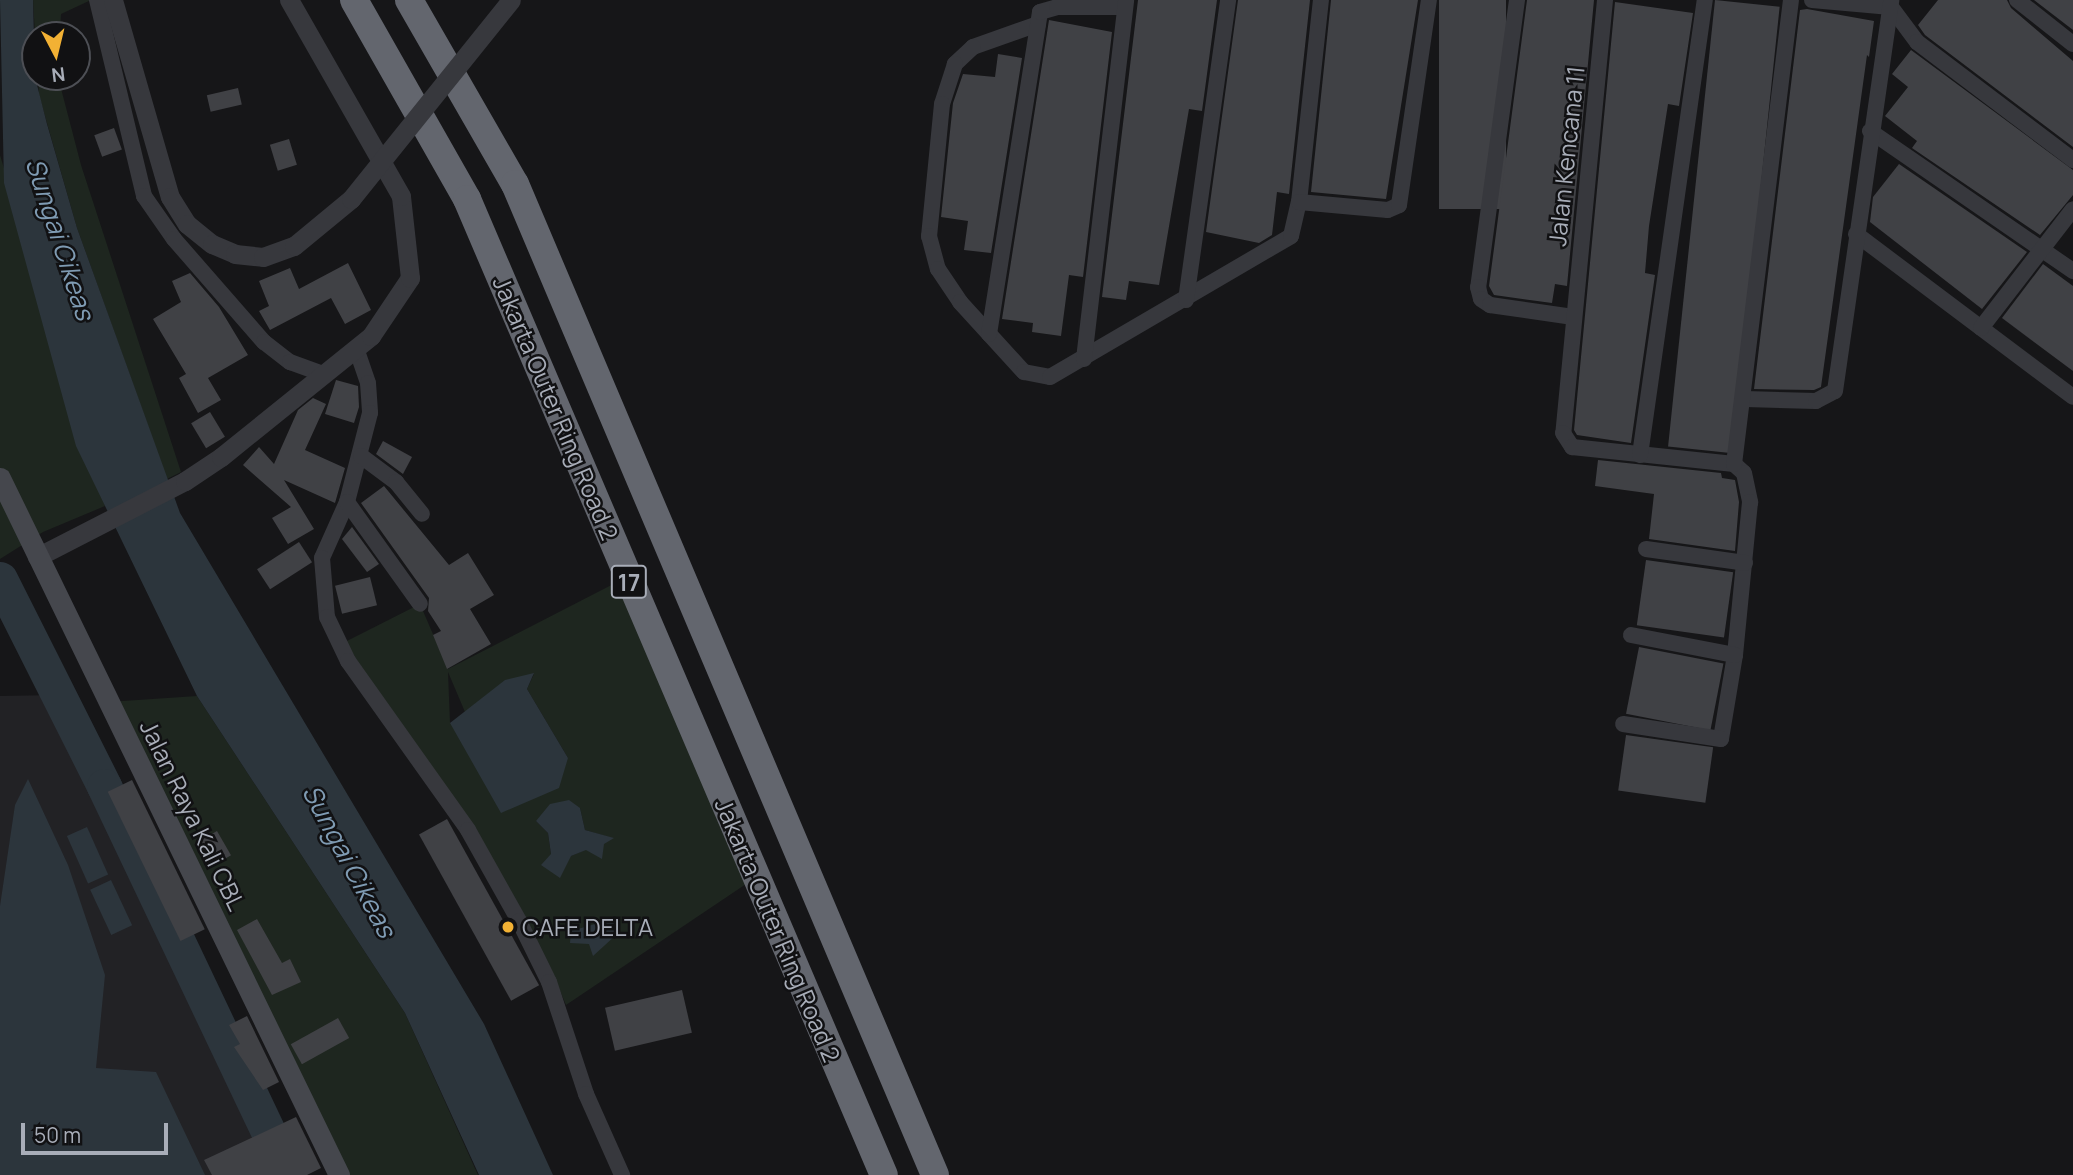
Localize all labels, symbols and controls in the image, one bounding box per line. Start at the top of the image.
north arrow [21,21,91,91]
text: N [50,61,67,89]
street label: Jalan Kencana 11 [1542,64,1590,248]
water label: Sungai Cikeas [19,154,101,324]
street label: Jakarta Outer Ring Road 2 [487,272,625,544]
road number: 17 [610,562,648,602]
street label: Jalan Raya Kali CBL [134,715,252,915]
water label: Sungai Cikeas [296,779,402,943]
street label: Jakarta Outer Ring Road 2 [709,794,847,1066]
place label: CAFE DELTA [522,913,653,941]
marker: CAFE DELTA [500,919,516,935]
scale bar [24,1108,172,1152]
text: 50 m [34,1121,81,1149]

